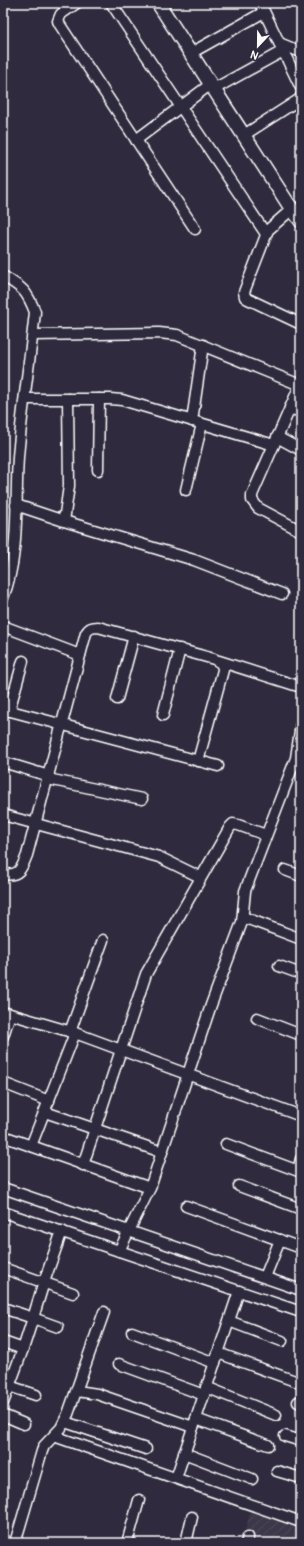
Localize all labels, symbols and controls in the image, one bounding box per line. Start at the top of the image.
north arrow [238,26,278,66]
text: N [248,47,260,62]

